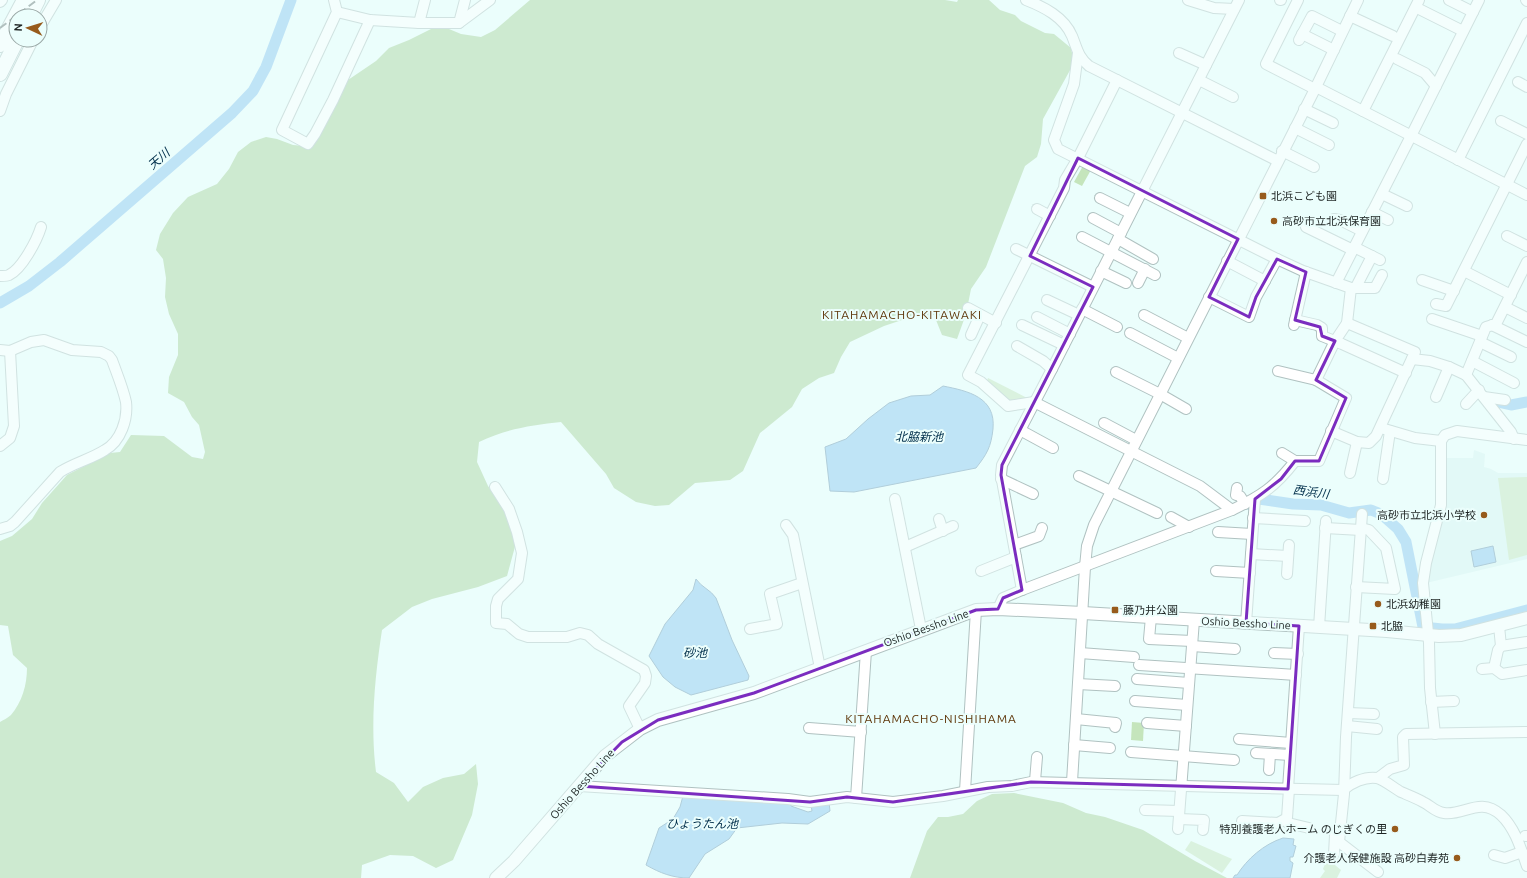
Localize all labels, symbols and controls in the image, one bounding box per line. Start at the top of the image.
north arrow [8,8,48,48]
text: N [12,23,24,32]
water label: 天川 [145,145,173,171]
place label: 北浜こども園 [1271,190,1337,202]
marker: 北浜こども園 [1258,191,1268,201]
place label: 高砂市立北浜保育園 [1282,215,1381,227]
marker: 高砂市立北浜保育園 [1269,216,1279,226]
district label: KITAHAMACHO-KITAWAKI [822,308,982,321]
water label: 北脇新池 [895,430,944,443]
water label: 西浜川 [1292,483,1332,501]
place label: 高砂市立北浜小学校 [1377,509,1476,521]
marker: 高砂市立北浜小学校 [1479,510,1489,520]
place label: 北浜幼稚園 [1386,598,1441,610]
marker: 北浜幼稚園 [1373,599,1383,609]
place label: 藤乃井公園 [1123,604,1178,616]
marker: 藤乃井公園 [1110,605,1120,615]
street label: Oshio Bessho Line [882,607,970,649]
street label: Oshio Bessho Line [1201,615,1291,631]
place label: 北脇 [1381,620,1403,632]
marker: 北脇 [1368,621,1378,631]
water label: 砂池 [683,646,708,659]
district label: KITAHAMACHO-NISHIHAMA [845,712,1017,725]
street label: Oshio Bessho Line [548,747,616,821]
water label: ひょうたん池 [666,817,739,830]
place label: 特別養護老人ホーム のじぎくの里 [1220,823,1387,835]
marker: 特別養護老人ホーム のじぎくの里 [1390,824,1400,834]
place label: 介護老人保健施設 高砂白寿苑 [1303,852,1449,864]
marker: 介護老人保健施設 高砂白寿苑 [1452,853,1462,863]

